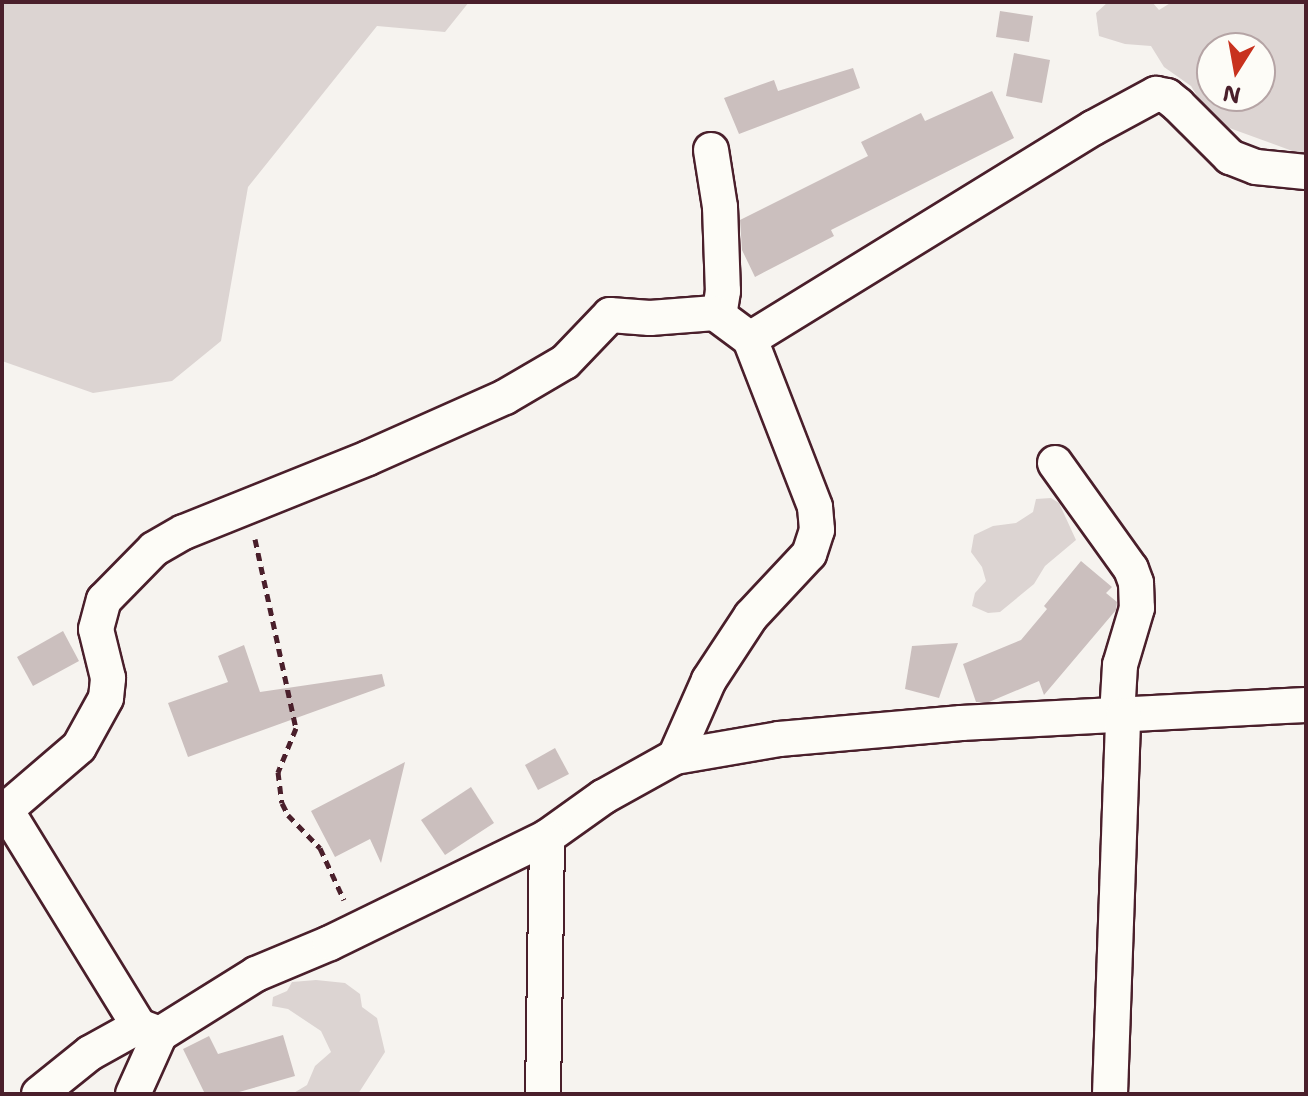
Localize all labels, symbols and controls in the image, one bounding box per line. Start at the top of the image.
north arrow [1196,32,1276,112]
text: N [1220,78,1243,110]

